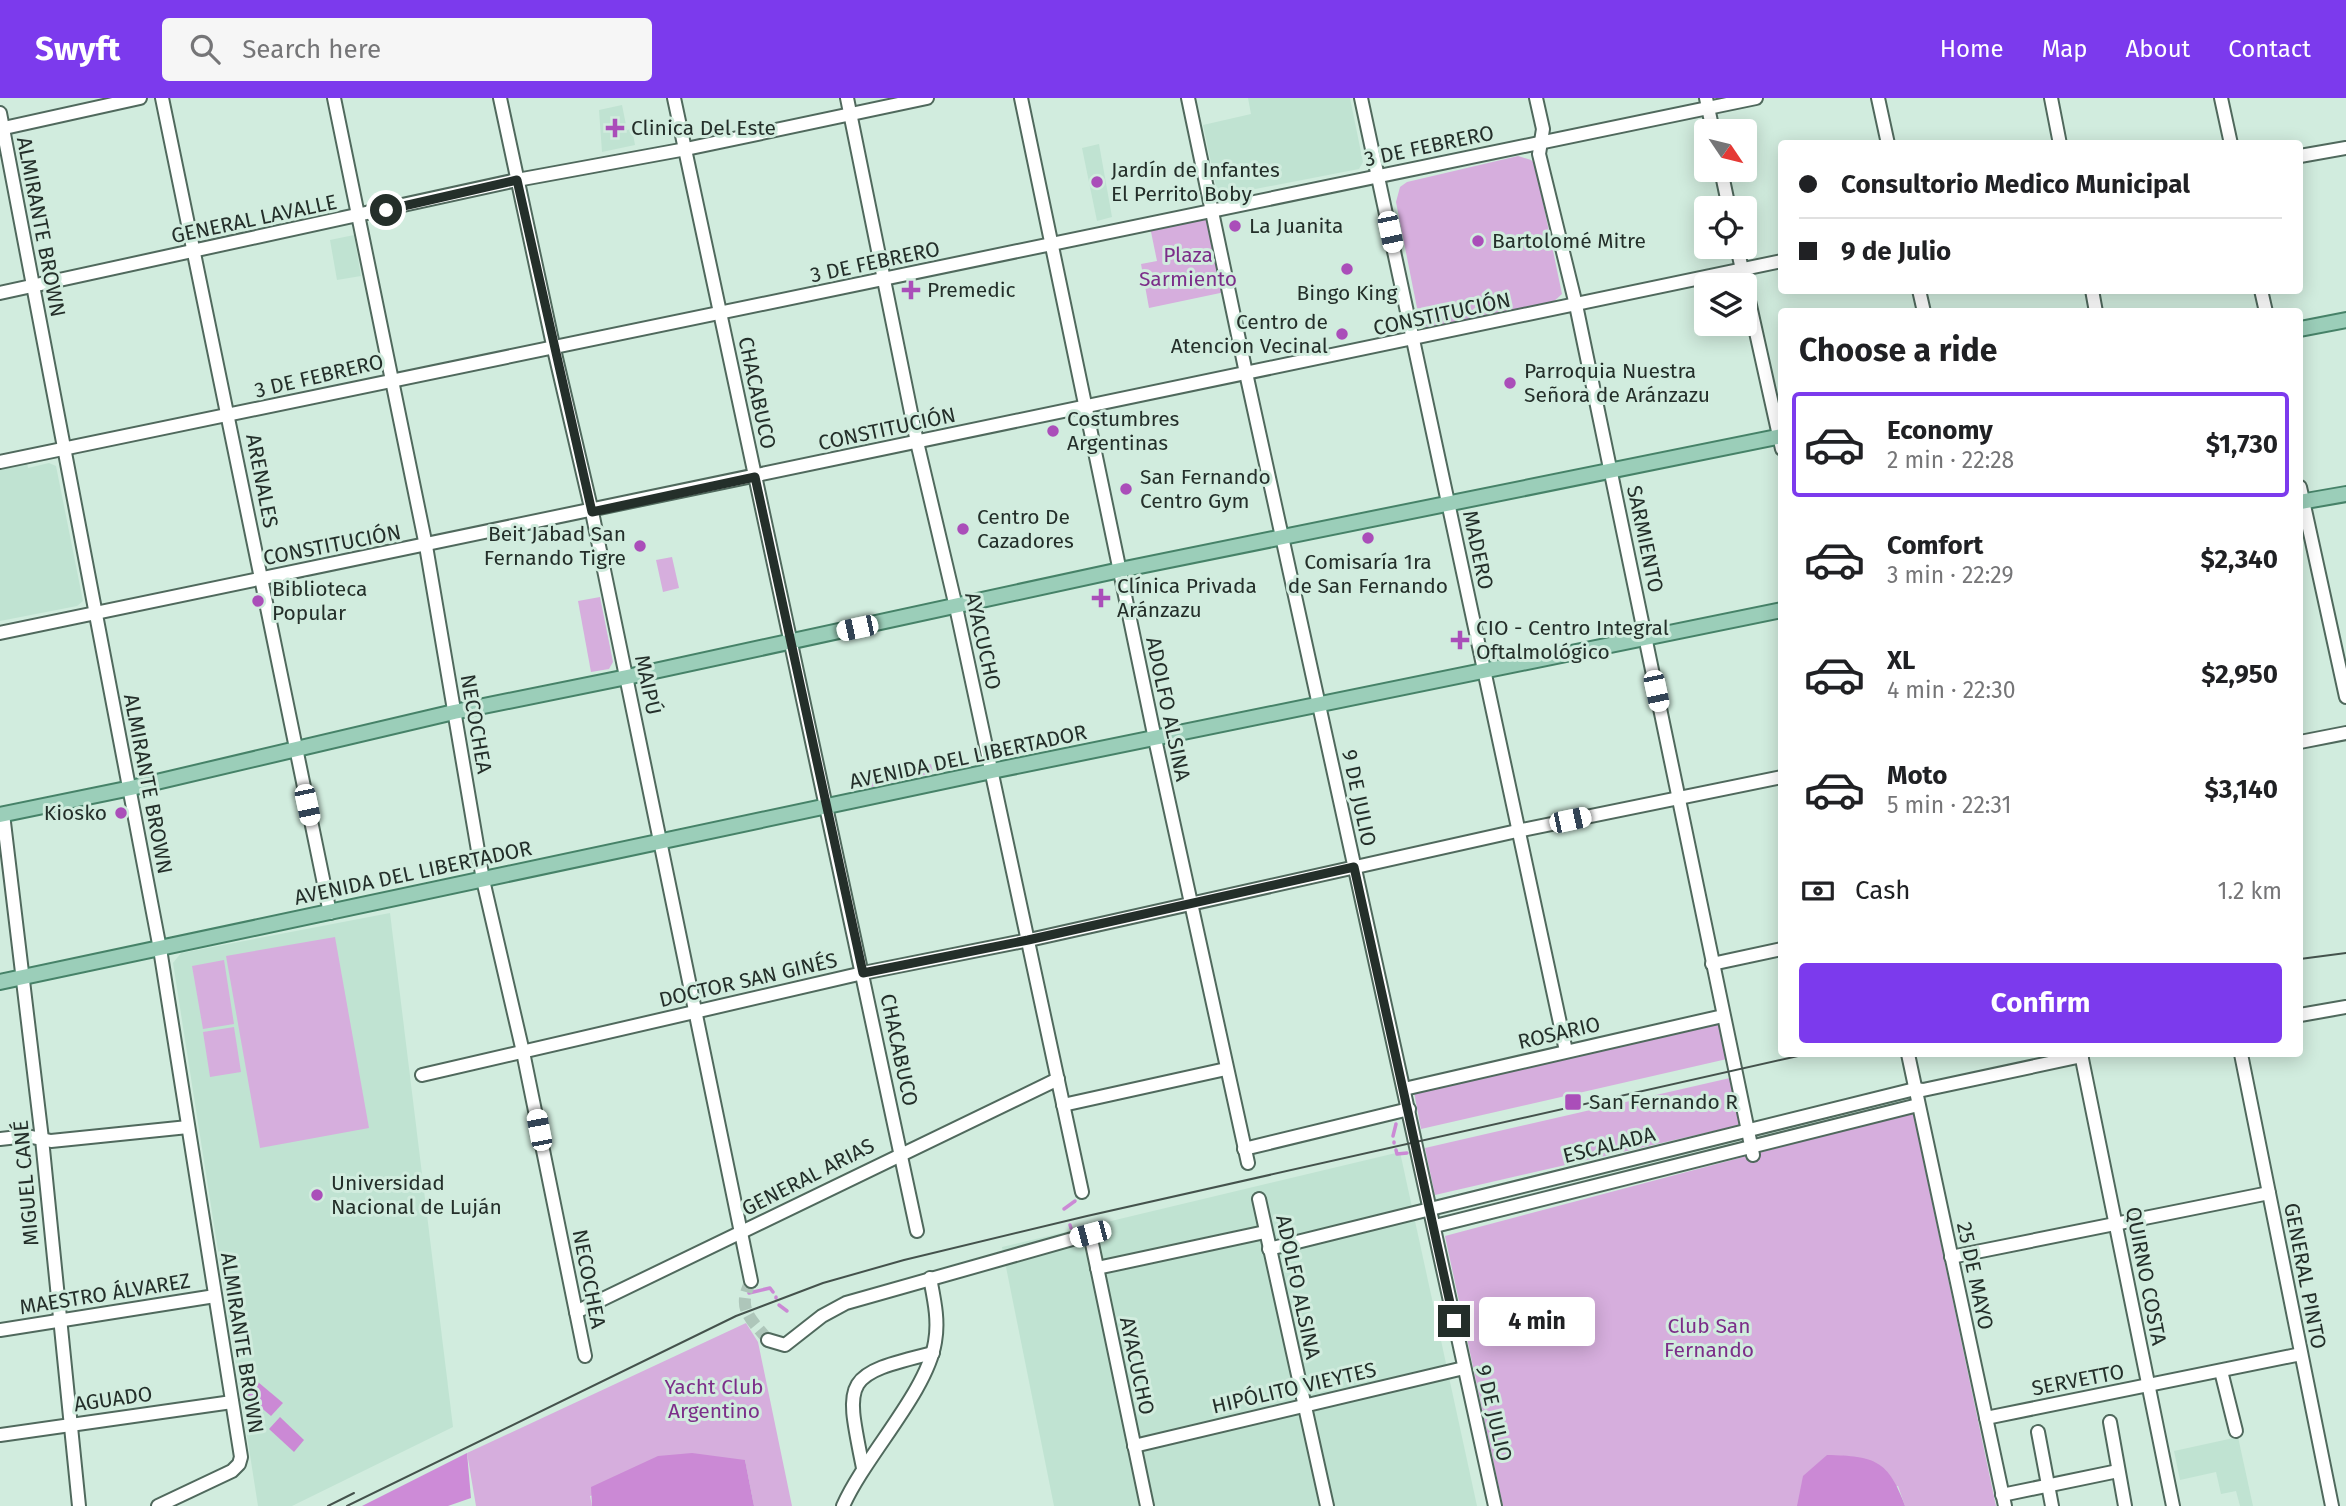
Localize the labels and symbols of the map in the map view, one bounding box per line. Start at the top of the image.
place label: Clinica Del Este [631,115,776,141]
marker: Clinica Del Este [605,118,625,138]
north arrow [1694,119,1757,182]
street label: 3 DE FEBRERO [1362,120,1496,172]
street label: ALMIRANTE BROWN [11,135,71,319]
place label: Jardín de Infantes El Perrito Boby [1111,157,1280,207]
marker: Jardín de Infantes El Perrito Boby [1089,174,1105,190]
street label: GENERAL LAVALLE [169,189,339,249]
route start [370,194,402,226]
car [1376,209,1405,255]
place label: La Juanita [1249,213,1343,239]
marker: La Juanita [1227,218,1243,234]
place label: Bartolomé Mitre [1492,228,1646,254]
marker: Bartolomé Mitre [1470,233,1486,249]
street label: 3 DE FEBRERO [808,236,942,288]
park label: Plaza Sarmiento [1139,242,1237,292]
marker: Bingo King [1339,261,1355,277]
place label: Premedic [927,277,1016,303]
marker: Premedic [901,280,921,300]
place label: Bingo King [1297,280,1398,306]
street label: CONSTITUCIÓN [1371,287,1513,341]
place label: Centro de Atencion Vecinal [1171,309,1328,359]
marker: Centro de Atencion Vecinal [1334,326,1350,342]
street label: CHACABUCO [732,334,782,452]
street label: 3 DE FEBRERO [252,349,386,403]
place label: Parroquia Nuestra Señora de Aránzazu [1524,358,1710,408]
marker: Parroquia Nuestra Señora de Aránzazu [1502,375,1518,391]
street label: CONSTITUCIÓN [816,402,958,456]
place label: Costumbres Argentinas [1067,406,1180,456]
marker: Costumbres Argentinas [1045,423,1061,439]
street label: ARENALES [240,432,284,530]
place label: San Fernando Centro Gym [1140,464,1271,514]
marker: San Fernando Centro Gym [1118,481,1134,497]
street label: SARMIENTO [1621,483,1669,595]
place label: Centro De Cazadores [977,504,1074,554]
street label: MADERO [1457,508,1499,592]
street label: CONSTITUCIÓN [261,519,403,571]
place label: Beit Jabad San Fernando Tigre [484,521,626,571]
marker: Centro De Cazadores [955,521,971,537]
marker: Comisaría 1ra de San Fernando [1360,530,1376,546]
marker: Beit Jabad San Fernando Tigre [632,538,648,554]
place label: Comisaría 1ra de San Fernando [1288,549,1448,599]
place label: Clínica Privada Aránzazu [1117,573,1257,623]
place label: Biblioteca Popular [272,576,367,626]
marker: Clínica Privada Aránzazu [1091,588,1111,608]
street label: AYACUCHO [959,590,1007,692]
marker: Biblioteca Popular [250,593,266,609]
car [835,613,880,643]
place label: CIO - Centro Integral Oftalmológico [1476,615,1669,665]
marker: CIO - Centro Integral Oftalmológico [1450,630,1470,650]
street label: ADOLFO ALSINA [1140,635,1196,783]
street label: MAIPÚ [629,653,667,717]
car [1642,668,1671,714]
street label: NECOCHEA [454,672,498,776]
street label: ALMIRANTE BROWN [118,692,178,876]
street label: AVENIDA DEL LIBERTADOR [847,719,1090,795]
street label: 9 DE JULIO [1336,747,1382,849]
car [293,782,322,828]
place label: Kiosko [44,800,107,826]
marker: Kiosko [113,805,129,821]
car [1548,805,1593,835]
street label: AVENIDA DEL LIBERTADOR [292,835,535,911]
street label: DOCTOR SAN GINÉS [656,947,840,1013]
street label: CHACABUCO [874,991,924,1109]
street label: ROSARIO [1515,1011,1603,1055]
place label: San Fernando R [1589,1089,1738,1115]
marker: San Fernando R [1563,1092,1583,1112]
car [525,1107,554,1153]
street label: MIGUEL CANÉ [8,1119,44,1247]
street label: ESCALADA [1560,1121,1658,1169]
street label: GENERAL ARIAS [737,1132,879,1222]
place label: Universidad Nacional de Luján [331,1170,502,1220]
marker: Universidad Nacional de Luján [309,1187,325,1203]
street label: GENERAL PINTO [2278,1201,2332,1351]
street label: QUIRNO COSTA [2120,1205,2172,1347]
street label: ADOLFO ALSINA [1270,1213,1326,1361]
car [1067,1218,1114,1250]
street label: 25 DE MAYO [1951,1220,1999,1332]
street label: NECOCHEA [567,1227,611,1331]
street label: ALMIRANTE BROWN [215,1251,269,1435]
street label: MAESTRO ÁLVAREZ [18,1268,192,1320]
callout: 4 min [1478,1296,1594,1346]
route end [1438,1305,1470,1337]
park label: Club San Fernando [1664,1313,1754,1363]
street label: AYACUCHO [1114,1315,1160,1417]
street label: HIPÓLITO VIEYTES [1209,1356,1379,1420]
street label: SERVETTO [2030,1358,2126,1402]
street label: 9 DE JULIO [1470,1362,1518,1464]
park label: Yacht Club Argentino [664,1374,764,1424]
street label: AGUADO [72,1381,154,1417]

